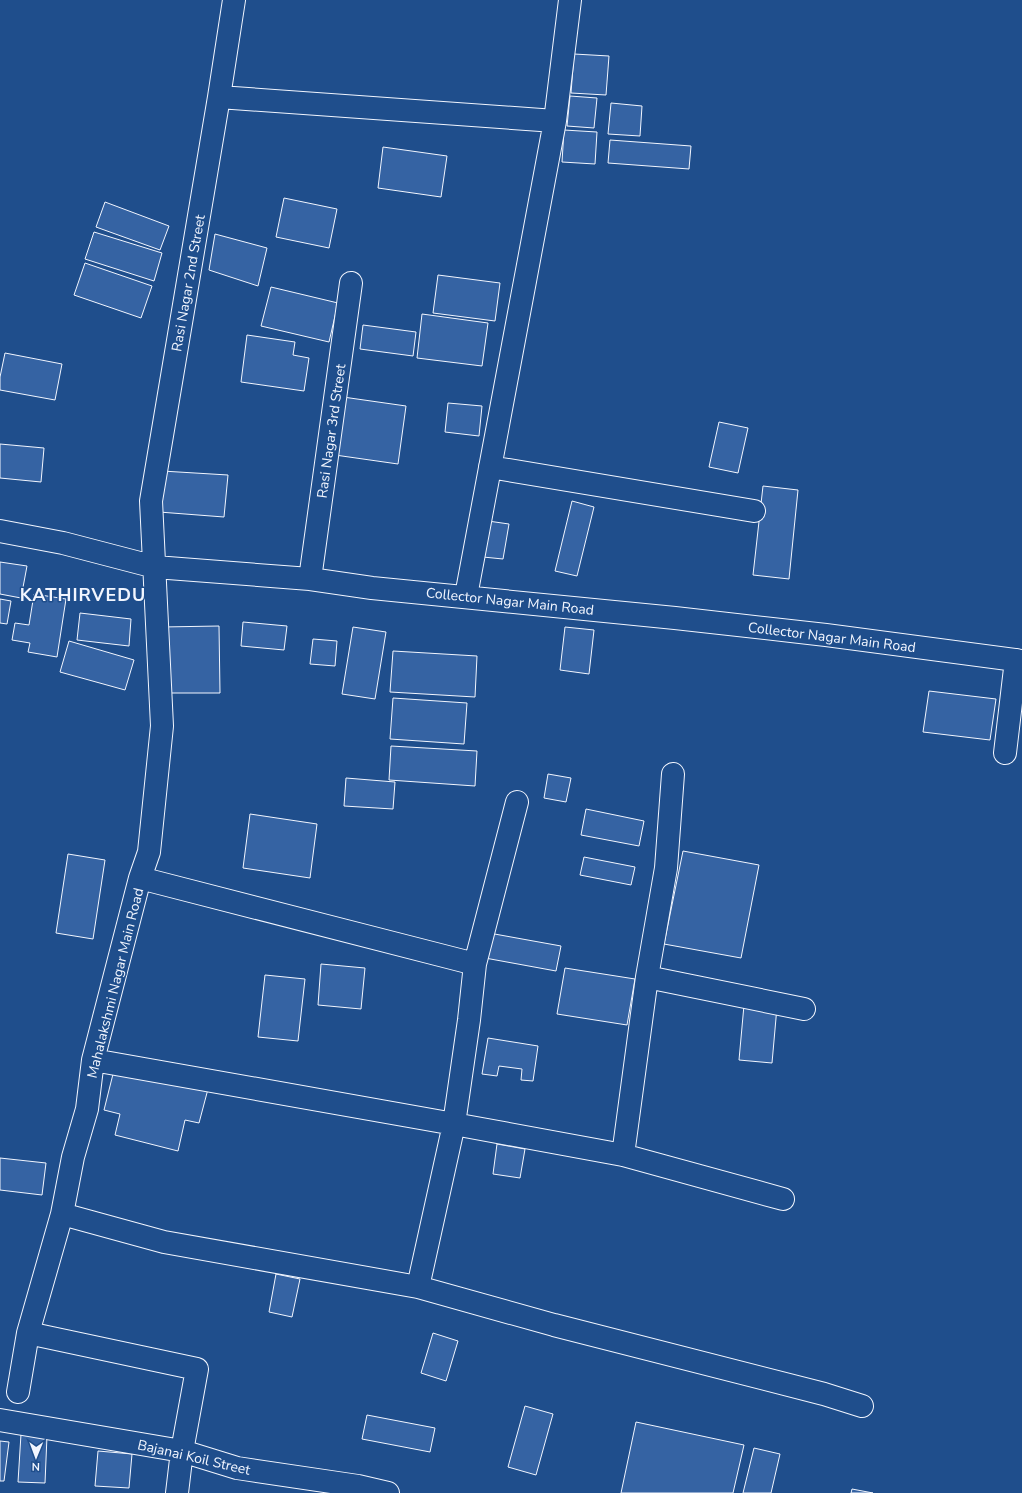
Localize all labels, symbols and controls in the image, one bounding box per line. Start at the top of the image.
street label: Rasi Nagar 2nd Street [167,213,210,353]
street label: Rasi Nagar 3rd Street [313,362,350,500]
district label: KATHIRVEDU [20,583,146,607]
street label: Collector Nagar Main Road [425,583,595,620]
street label: Collector Nagar Main Road [747,618,917,657]
street label: Mahalakshmi Nagar Main Road [83,886,148,1080]
street label: Bajanai Koil Street [136,1435,252,1480]
north arrow [16,1437,56,1477]
text: N [32,1459,40,1474]

